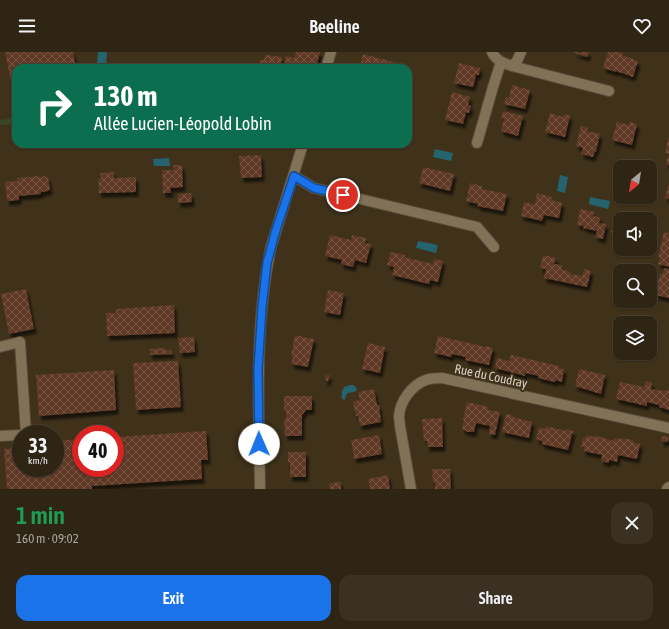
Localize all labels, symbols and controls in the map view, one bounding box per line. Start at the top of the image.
icon: menu [16,15,38,37]
icon: heart [631,15,653,37]
text: Beeline [309,16,360,37]
icon: right [28,80,80,132]
text: 130 m [94,80,157,112]
text: Allée Lucien-Léopold Lobin [94,113,272,134]
north arrow [613,160,657,204]
map controls [613,160,657,360]
pin [326,178,360,212]
icon: arrive [332,184,354,206]
button: sound [613,212,657,256]
button: search [613,264,657,308]
button: layers [613,316,657,360]
street label: Rue du Coudray [453,361,529,391]
position arrow [238,423,280,465]
speed limit sign: 40 [72,425,124,477]
text: 33 [29,434,47,457]
text: km/h [28,455,48,466]
text: 1 min [16,502,65,529]
button: close [611,502,653,544]
text: 160 m · 09:02 [16,531,79,546]
button: Exit [16,575,331,621]
button: Share [339,575,653,621]

